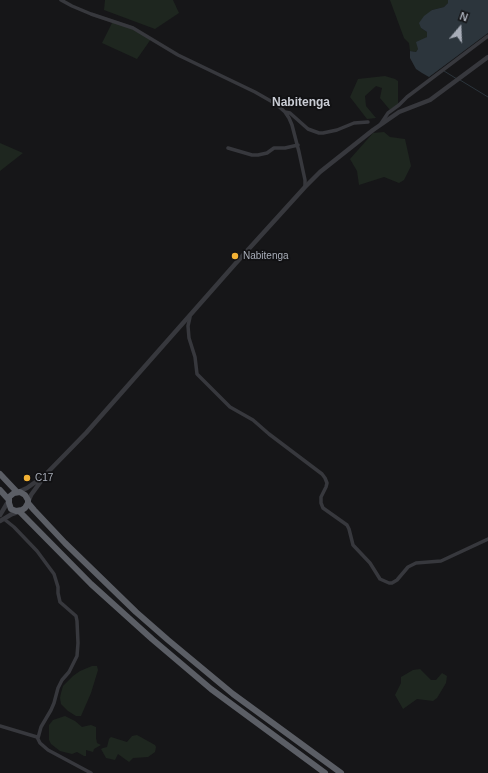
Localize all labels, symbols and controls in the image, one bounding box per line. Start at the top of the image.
north arrow [440,8,480,48]
text: N [458,10,470,24]
district label: Nabitenga [272,96,330,110]
place label: Nabitenga [243,250,289,262]
marker: Nabitenga [230,251,240,261]
place label: C17 [35,472,53,484]
marker: C17 [22,473,32,483]

